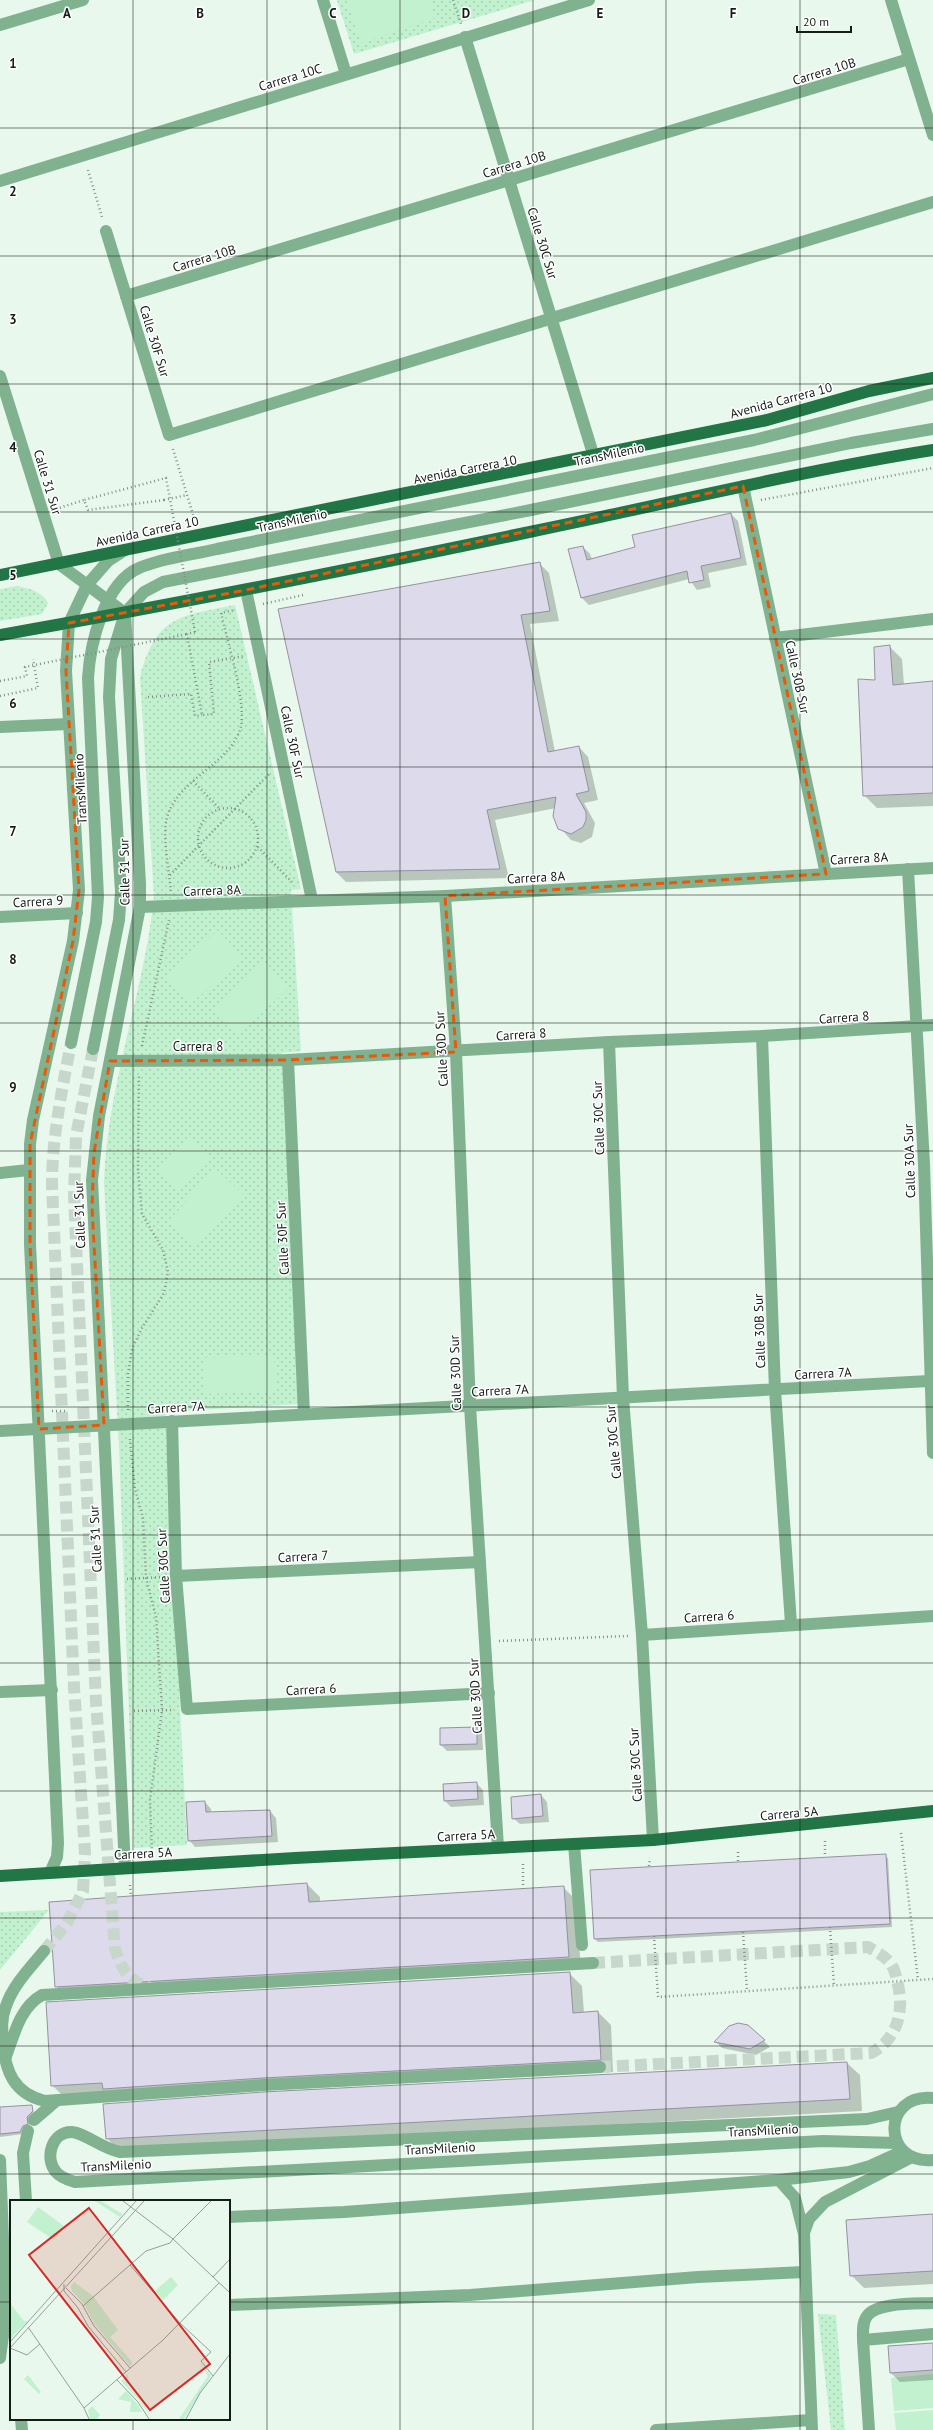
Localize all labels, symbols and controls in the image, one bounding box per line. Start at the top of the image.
text: A [63,5,71,22]
text: B [196,5,204,22]
text: C [329,5,337,22]
text: D [462,5,470,22]
text: E [597,5,604,22]
text: F [730,5,737,22]
scale bar [797,8,851,34]
text: 20 m [803,14,829,29]
street label: Carrera 10B [790,54,858,89]
text: 1 [9,55,17,72]
street label: Carrera 10C [257,60,324,95]
street label: Carrera 10B [480,147,548,182]
text: 2 [9,183,17,200]
street label: Calle 30C Sur [524,205,562,282]
street label: Carrera 10B [170,241,238,276]
street label: Calle 30F Sur [136,303,174,380]
text: 3 [9,311,17,328]
street label: Avenida Carrera 10 [728,379,834,422]
text: 4 [9,439,17,456]
street label: TransMilenio [573,439,646,470]
street label: Calle 31 Sur [30,447,66,517]
street label: Avenida Carrera 10 [412,451,518,488]
street label: TransMilenio [256,505,329,536]
street label: Avenida Carrera 10 [94,512,200,551]
text: 5 [9,567,17,584]
street label: Calle 30B Sur [781,639,814,716]
text: 6 [9,695,17,712]
street label: Calle 30F Sur [277,704,309,781]
street label: TransMilenio [70,753,91,825]
text: 7 [9,823,17,840]
street label: Calle 31 Sur [115,838,134,906]
street label: Carrera 8A [830,848,889,869]
street label: Carrera 8A [507,867,566,888]
street label: Carrera 8A [183,881,242,900]
street label: Carrera 9 [12,892,64,911]
text: 8 [9,951,17,968]
street label: Carrera 8 [818,1007,870,1028]
street label: Calle 30D Sur [431,1010,452,1087]
street label: Carrera 8 [495,1024,547,1045]
street label: Carrera 8 [173,1038,223,1055]
text: 9 [9,1079,17,1096]
street label: Calle 30C Sur [589,1080,608,1155]
street label: Calle 30A Sur [900,1123,919,1198]
street label: Calle 31 Sur [70,1180,89,1249]
street label: Calle 30F Sur [272,1200,293,1275]
street label: Calle 30B Sur [750,1293,769,1369]
street label: Calle 30D Sur [446,1334,465,1411]
street label: Carrera 7A [794,1363,853,1383]
street label: Carrera 7A [471,1380,530,1400]
street label: Carrera 7A [147,1397,206,1417]
street label: Calle 30C Sur [602,1404,625,1480]
street label: Calle 31 Sur [85,1504,106,1573]
street label: Calle 30G Sur [153,1527,174,1604]
street label: Carrera 7 [277,1547,329,1566]
street label: Carrera 6 [683,1606,735,1627]
street label: Calle 30D Sur [465,1657,486,1734]
street label: Carrera 6 [285,1680,337,1699]
street label: Calle 30C Sur [625,1727,646,1802]
street label: Carrera 5A [759,1802,819,1824]
street label: Carrera 5A [437,1825,496,1846]
street label: Carrera 5A [114,1843,173,1864]
street label: TransMilenio [727,2120,799,2141]
street label: TransMilenio [404,2138,476,2159]
street label: TransMilenio [80,2155,152,2176]
inset map [10,2200,230,2420]

